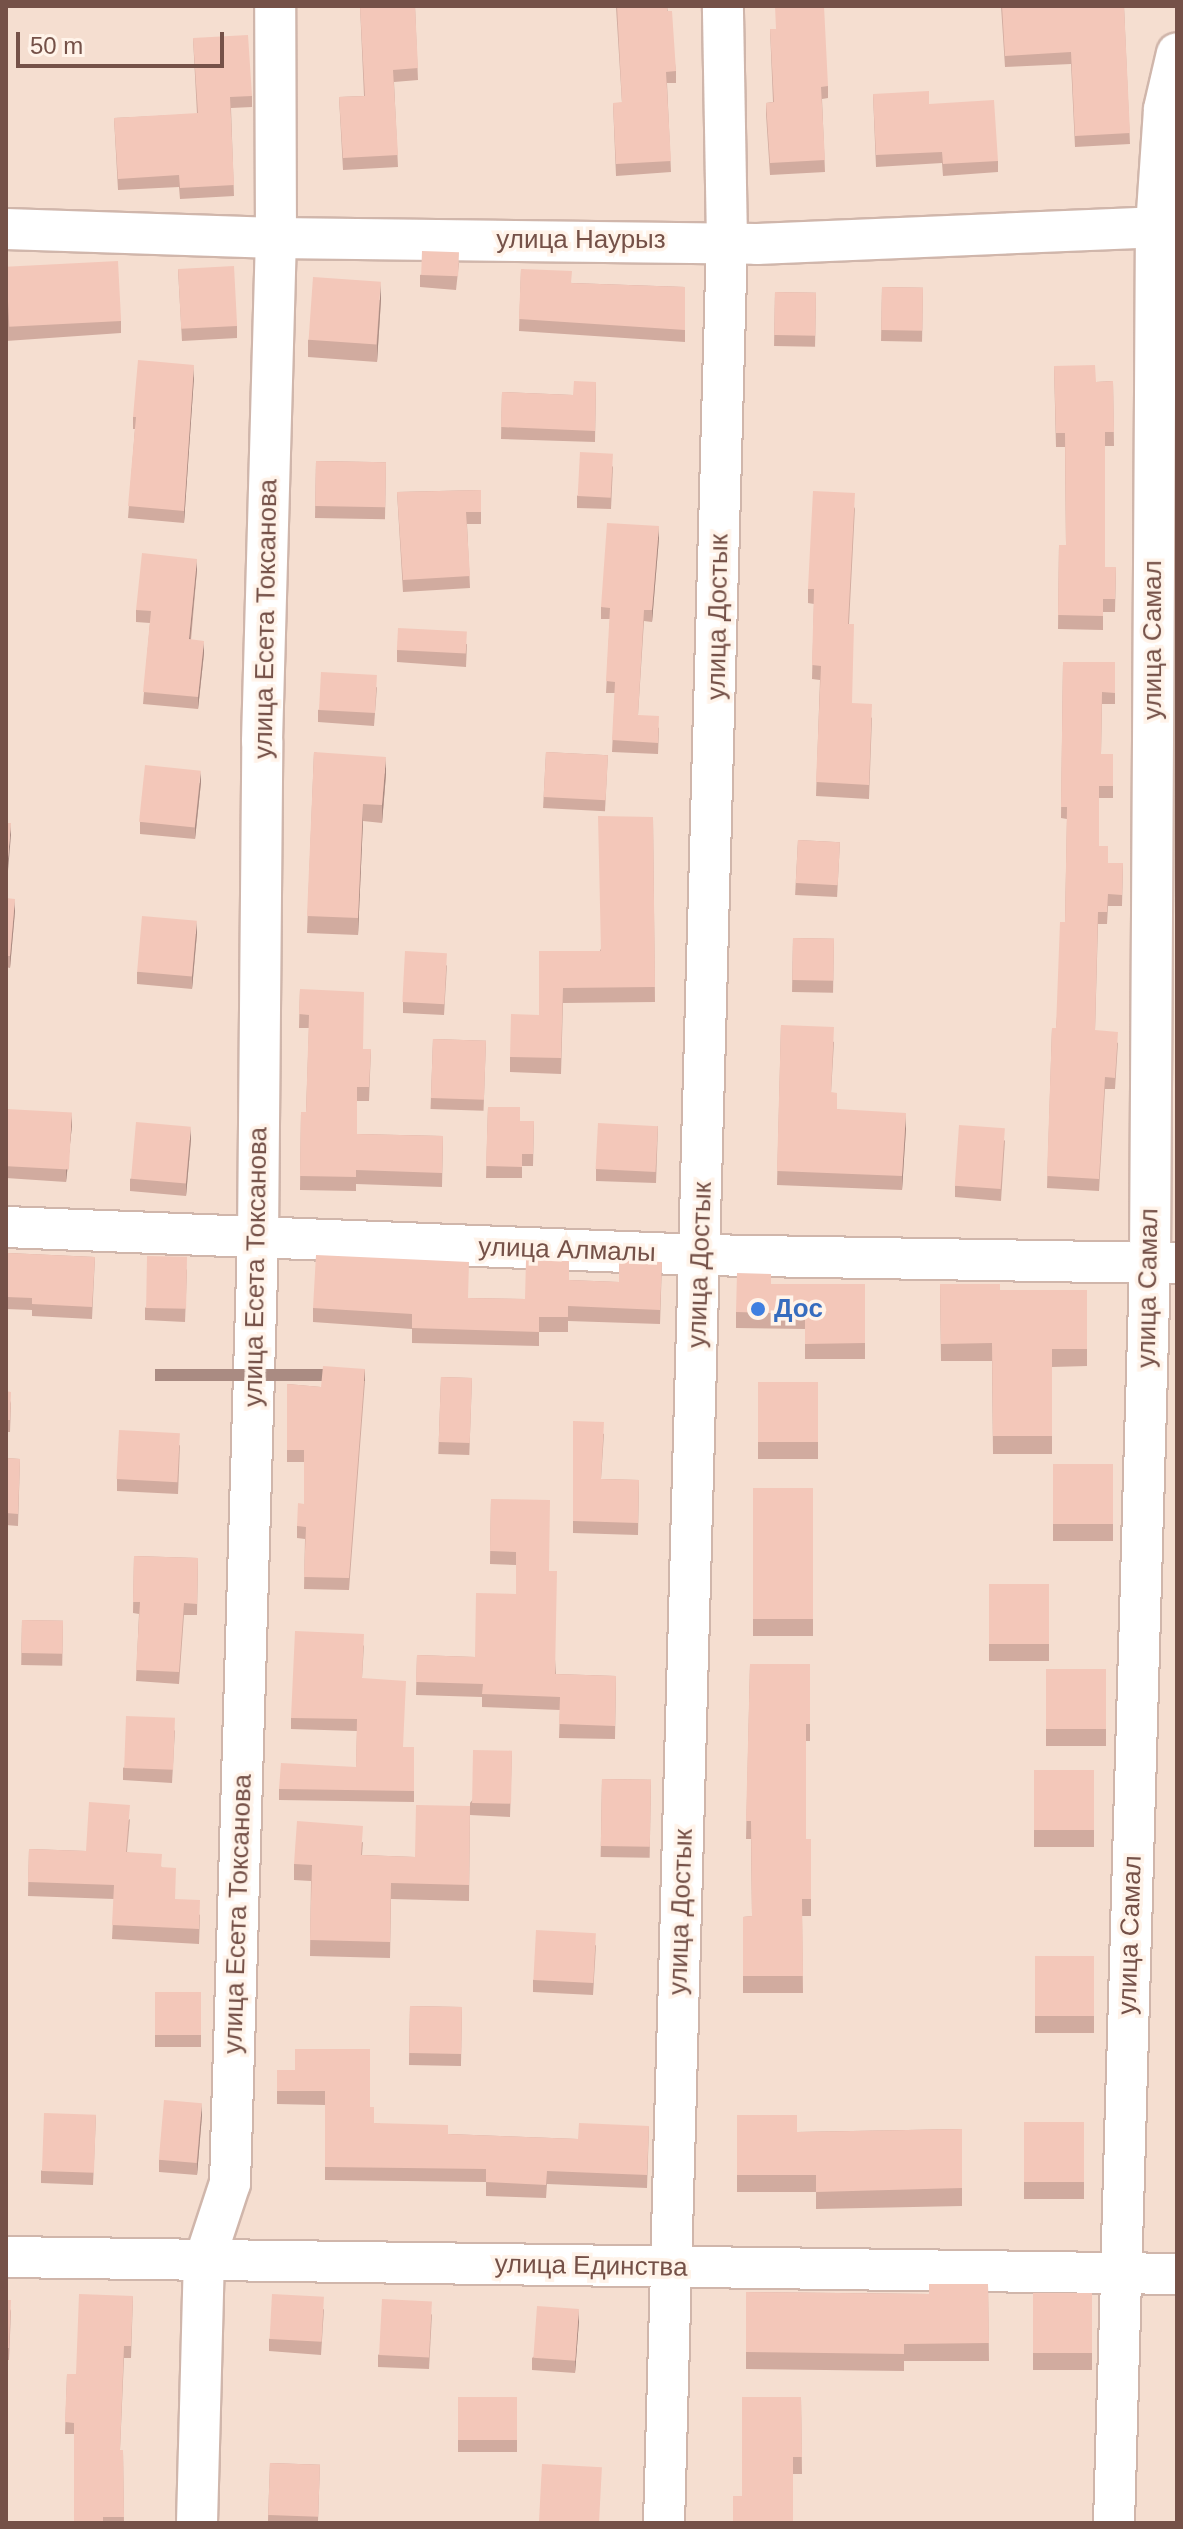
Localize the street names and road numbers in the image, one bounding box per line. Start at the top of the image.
street label: улица Наурыз [496,224,666,256]
street label: улица Есета Токсанова [248,479,284,759]
street label: улица Достык [701,534,735,700]
street label: улица Самал [1137,560,1169,720]
street label: улица Есета Токсанова [238,1127,274,1407]
street label: улица Достык [682,1181,718,1349]
street label: улица Самал [1131,1208,1165,1368]
street label: улица Алмалы [478,1231,656,1269]
street label: улица Есета Токсанова [218,1774,258,2054]
street label: улица Достык [663,1828,699,1996]
street label: улица Самал [1112,1855,1148,2015]
street label: улица Единства [494,2249,688,2283]

